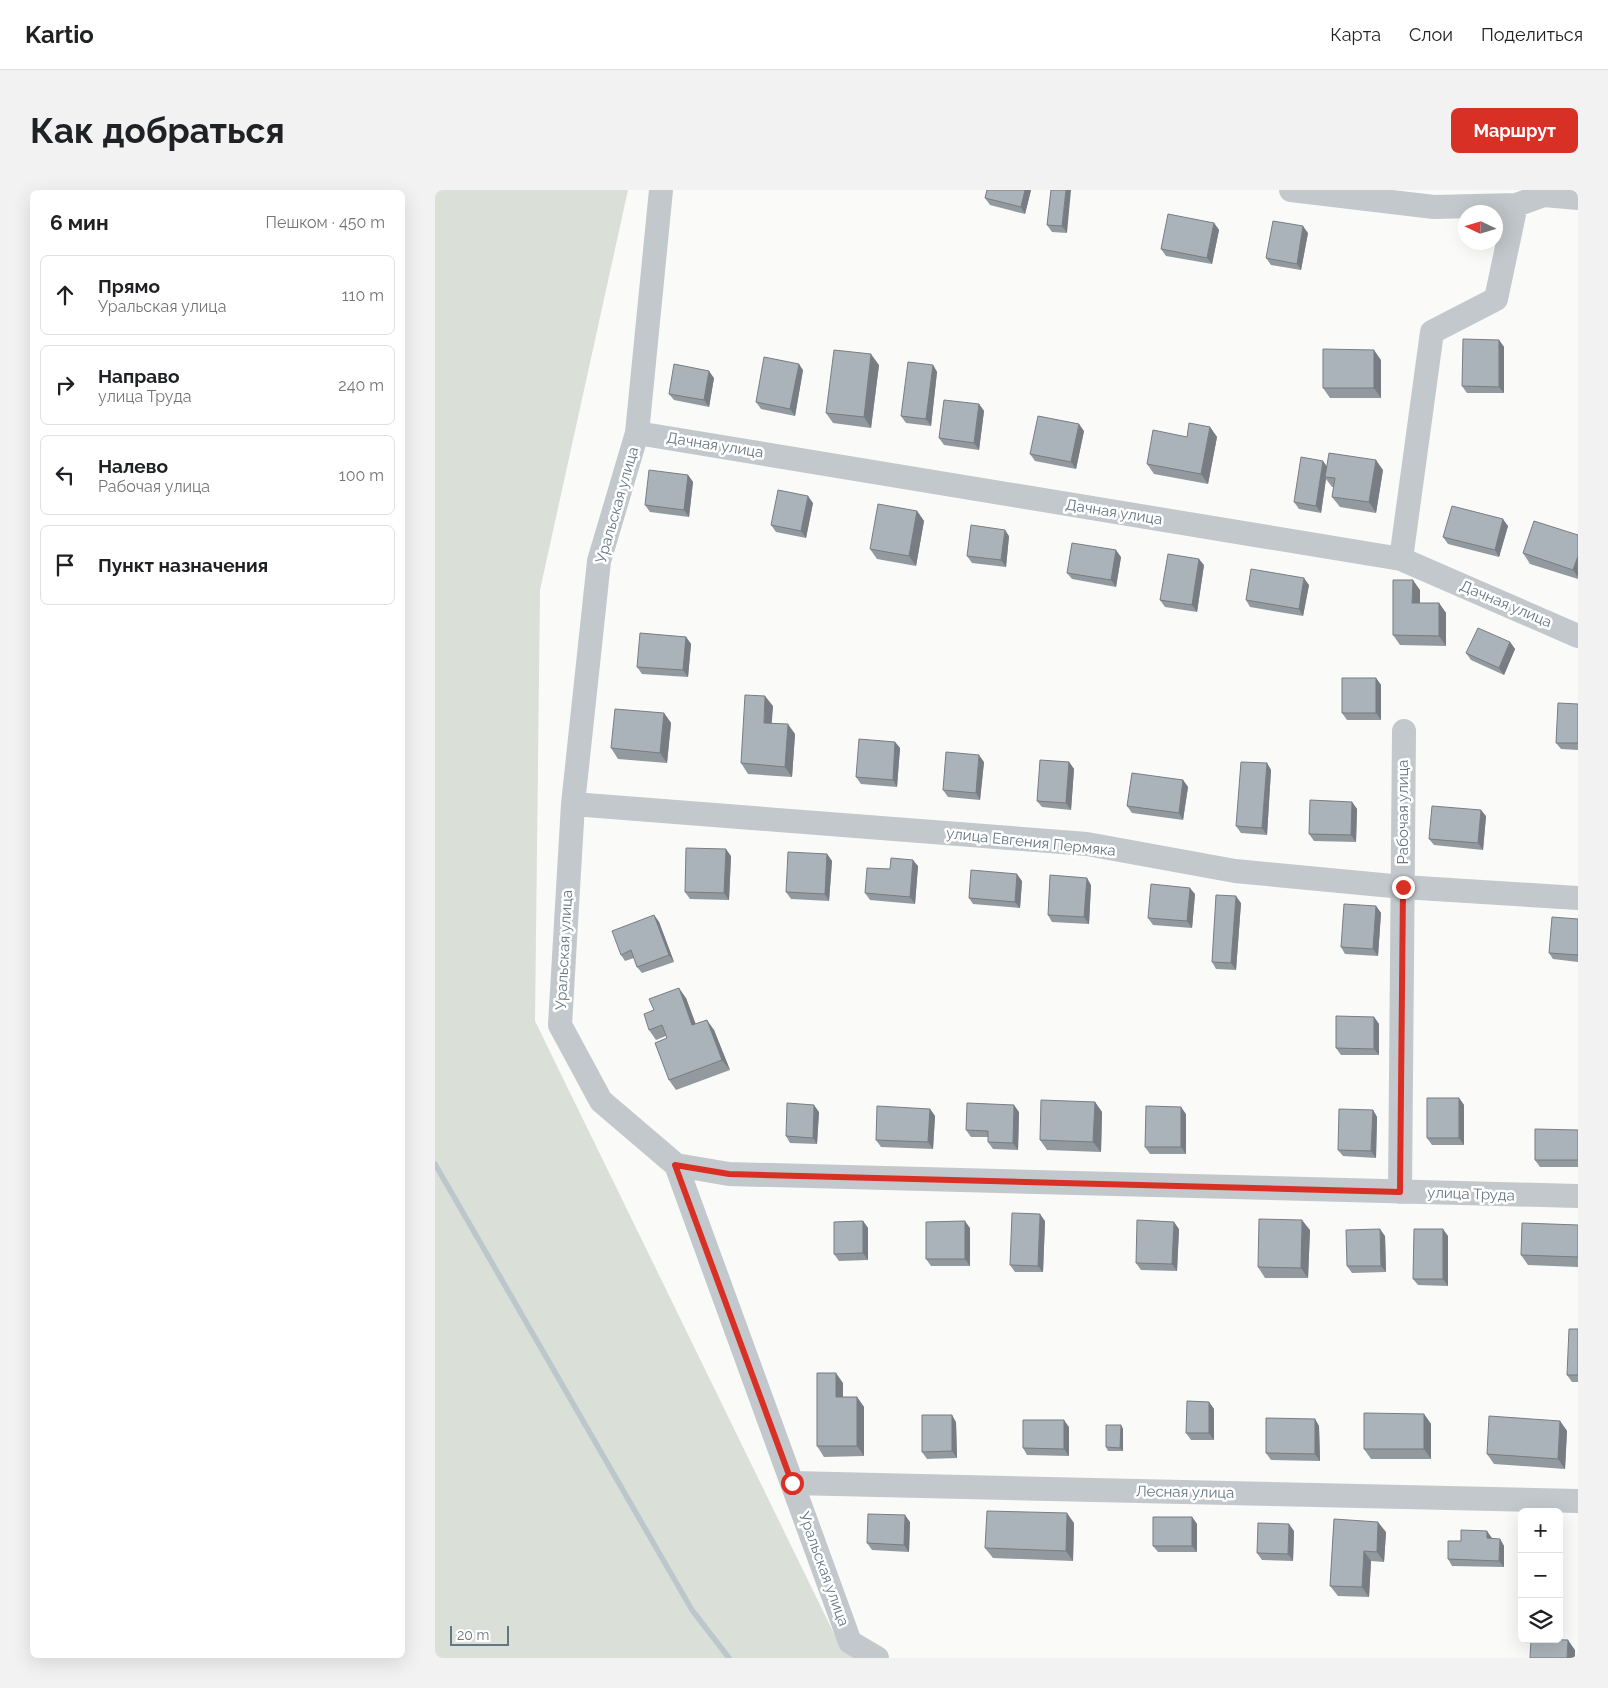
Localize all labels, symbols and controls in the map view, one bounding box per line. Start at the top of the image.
text: Kartio [25,20,94,49]
text: Карта [1330,24,1381,45]
text: Слои [1409,24,1453,45]
text: Поделиться [1481,24,1583,45]
button: Маршрут [1451,108,1578,153]
text: Как добраться [30,110,285,151]
north arrow [1458,205,1503,250]
text: 6 мин [50,210,109,235]
text: Пешком · 450 m [266,213,385,232]
text: Прямо [98,275,160,297]
icon: ahead [51,281,79,309]
text: 110 m [342,286,384,305]
text: Уральская улица [98,297,226,316]
text: Направо [98,365,179,387]
icon: right [51,371,79,399]
text: 240 m [338,376,384,395]
text: улица Труда [98,387,191,406]
street label: Дачная улица [665,428,765,462]
street label: Уральская улица [592,445,642,565]
text: Налево [98,455,168,477]
icon: left [51,461,79,489]
text: 100 m [339,466,384,485]
text: Рабочая улица [98,477,210,496]
street label: Дачная улица [1064,495,1164,529]
icon: arrive [51,551,79,579]
text: Пункт назначения [98,554,268,576]
street label: Дачная улица [1458,577,1554,631]
street label: Рабочая улица [1394,759,1412,865]
street label: улица Евгения Пермяка [945,824,1117,860]
route end [1392,876,1415,899]
street label: Уральская улица [552,889,576,1011]
street label: улица Труда [1427,1183,1515,1205]
route start [781,1472,804,1495]
street label: Лесная улица [1136,1482,1234,1502]
map controls [1518,1508,1563,1643]
button: + [1518,1508,1563,1553]
street label: Уральская улица [795,1509,853,1629]
button: − [1518,1553,1563,1598]
button: layers [1518,1598,1563,1643]
scale bar [450,1623,509,1646]
text: 20 m [457,1627,489,1643]

